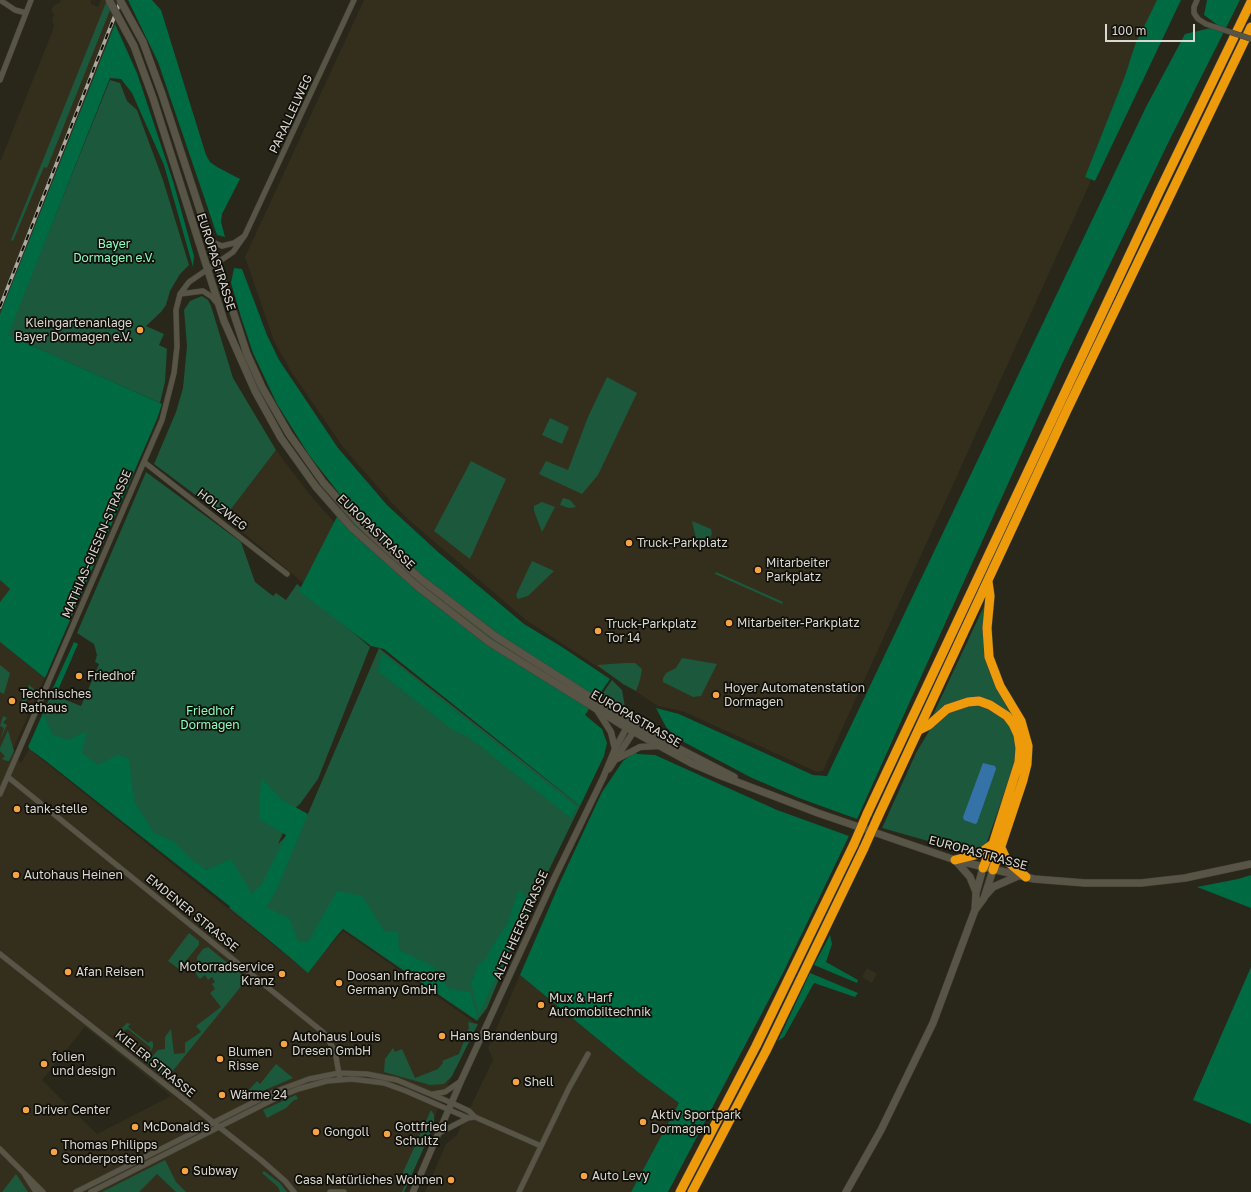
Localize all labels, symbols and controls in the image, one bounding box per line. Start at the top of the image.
scale bar [1107,16,1197,42]
text: 100 m [1112,23,1146,38]
street label: PARALLELWEG [266,72,316,156]
street label: EUROPASTRASSE [193,211,239,313]
park label: Bayer Dormagen e.V. [73,237,155,265]
place label: Kleingartenanlage Bayer Dormagen e.V. [15,316,132,344]
marker: Kleingartenanlage Bayer Dormagen e.V. [135,325,145,335]
street label: MATHIAS-GIESEN-STRASSE [59,468,135,620]
street label: HOLZWEG [194,486,250,534]
street label: EUROPASTRASSE [334,491,418,573]
place label: Truck-Parkplatz [637,536,728,550]
marker: Truck-Parkplatz [624,538,634,548]
place label: Mitarbeiter Parkplatz [766,556,830,584]
marker: Mitarbeiter Parkplatz [753,565,763,575]
place label: Mitarbeiter-Parkplatz [737,616,860,630]
place label: Truck-Parkplatz Tor 14 [606,617,697,645]
marker: Mitarbeiter-Parkplatz [724,618,734,628]
marker: Truck-Parkplatz Tor 14 [593,626,603,636]
place label: Friedhof [87,669,135,683]
marker: Friedhof [74,671,84,681]
place label: Hoyer Automatenstation Dormagen [724,681,865,709]
place label: Technisches Rathaus [20,687,91,715]
street label: EUROPASTRASSE [588,687,684,751]
marker: Hoyer Automatenstation Dormagen [711,690,721,700]
marker: Technisches Rathaus [7,696,17,706]
park label: Friedhof Dormagen [180,704,240,732]
place label: tank-stelle [25,802,87,816]
marker: tank-stelle [12,804,22,814]
street label: EUROPASTRASSE [927,833,1029,873]
place label: Autohaus Heinen [24,868,123,882]
street label: ALTE HEERSTRASSE [491,868,551,982]
marker: Autohaus Heinen [11,870,21,880]
street label: EMDENER STRASSE [143,871,241,955]
place label: Motorradservice Kranz [179,960,274,988]
place label: Afan Reisen [76,965,144,979]
marker: Afan Reisen [63,967,73,977]
marker: Motorradservice Kranz [277,969,287,979]
place label: Doosan Infracore Germany GmbH [347,969,445,997]
marker: Doosan Infracore Germany GmbH [334,978,344,988]
place label: Mux & Harf Automobiltechnik [549,991,651,1019]
marker: Mux & Harf Automobiltechnik [536,1000,546,1010]
street label: KIELER STRASSE [112,1027,198,1101]
place label: Hans Brandenburg [450,1029,558,1043]
place label: Autohaus Louis Dresen GmbH [292,1030,381,1058]
marker: Hans Brandenburg [437,1031,447,1041]
marker: Autohaus Louis Dresen GmbH [279,1039,289,1049]
place label: Blumen Risse [228,1045,272,1073]
place label: folien und design [52,1050,116,1078]
marker: Blumen Risse [215,1054,225,1064]
marker: folien und design [39,1059,49,1069]
place label: Shell [524,1075,554,1089]
marker: Shell [511,1077,521,1087]
place label: Wärme 24 [230,1088,287,1102]
marker: Wärme 24 [217,1090,227,1100]
place label: Driver Center [34,1103,110,1117]
marker: Driver Center [21,1105,31,1115]
place label: Aktiv Sportpark Dormagen [651,1108,741,1136]
marker: Aktiv Sportpark Dormagen [638,1117,648,1127]
place label: McDonald's [143,1120,210,1134]
place label: Gottfried Schultz [395,1120,447,1148]
marker: McDonald's [130,1122,140,1132]
place label: Gongoll [324,1125,369,1139]
marker: Gongoll [311,1127,321,1137]
marker: Gottfried Schultz [382,1129,392,1139]
place label: Thomas Philipps Sonderposten [62,1138,157,1166]
marker: Thomas Philipps Sonderposten [49,1147,59,1157]
place label: Subway [193,1164,238,1178]
marker: Subway [180,1166,190,1176]
place label: Auto Levy [592,1169,649,1183]
marker: Auto Levy [579,1171,589,1181]
place label: Casa Natürliches Wohnen [295,1173,443,1187]
marker: Casa Natürliches Wohnen [446,1175,456,1185]

